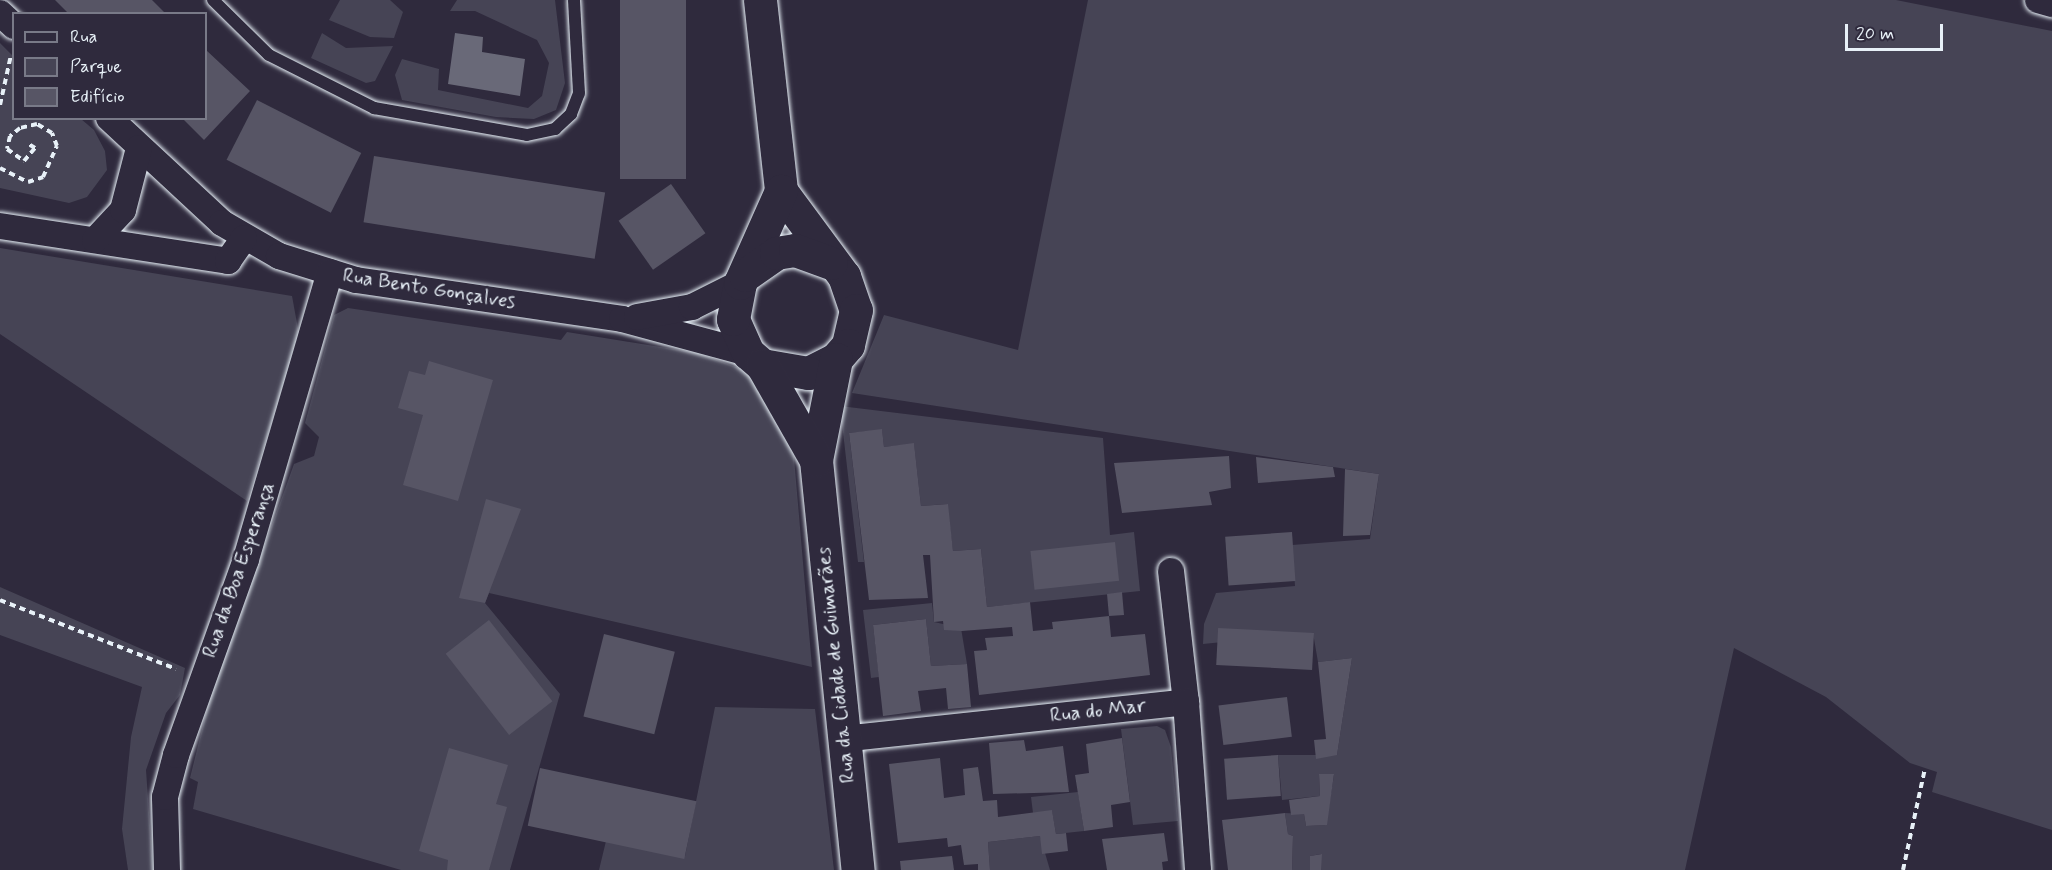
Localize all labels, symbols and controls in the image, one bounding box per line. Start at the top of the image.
legend [12,12,207,120]
scale bar [1848,12,1946,50]
text: 20 m [1856,22,1894,46]
text: Rua [70,25,97,49]
text: Parque [70,55,122,79]
text: Edifício [70,85,125,109]
street label: Rua Bento Gonçalves [341,264,517,314]
street label: Rua da Boa Esperança [198,479,280,661]
street label: Rua da Cidade de Guimarães [811,542,861,788]
street label: Rua do Mar [1049,694,1147,728]

